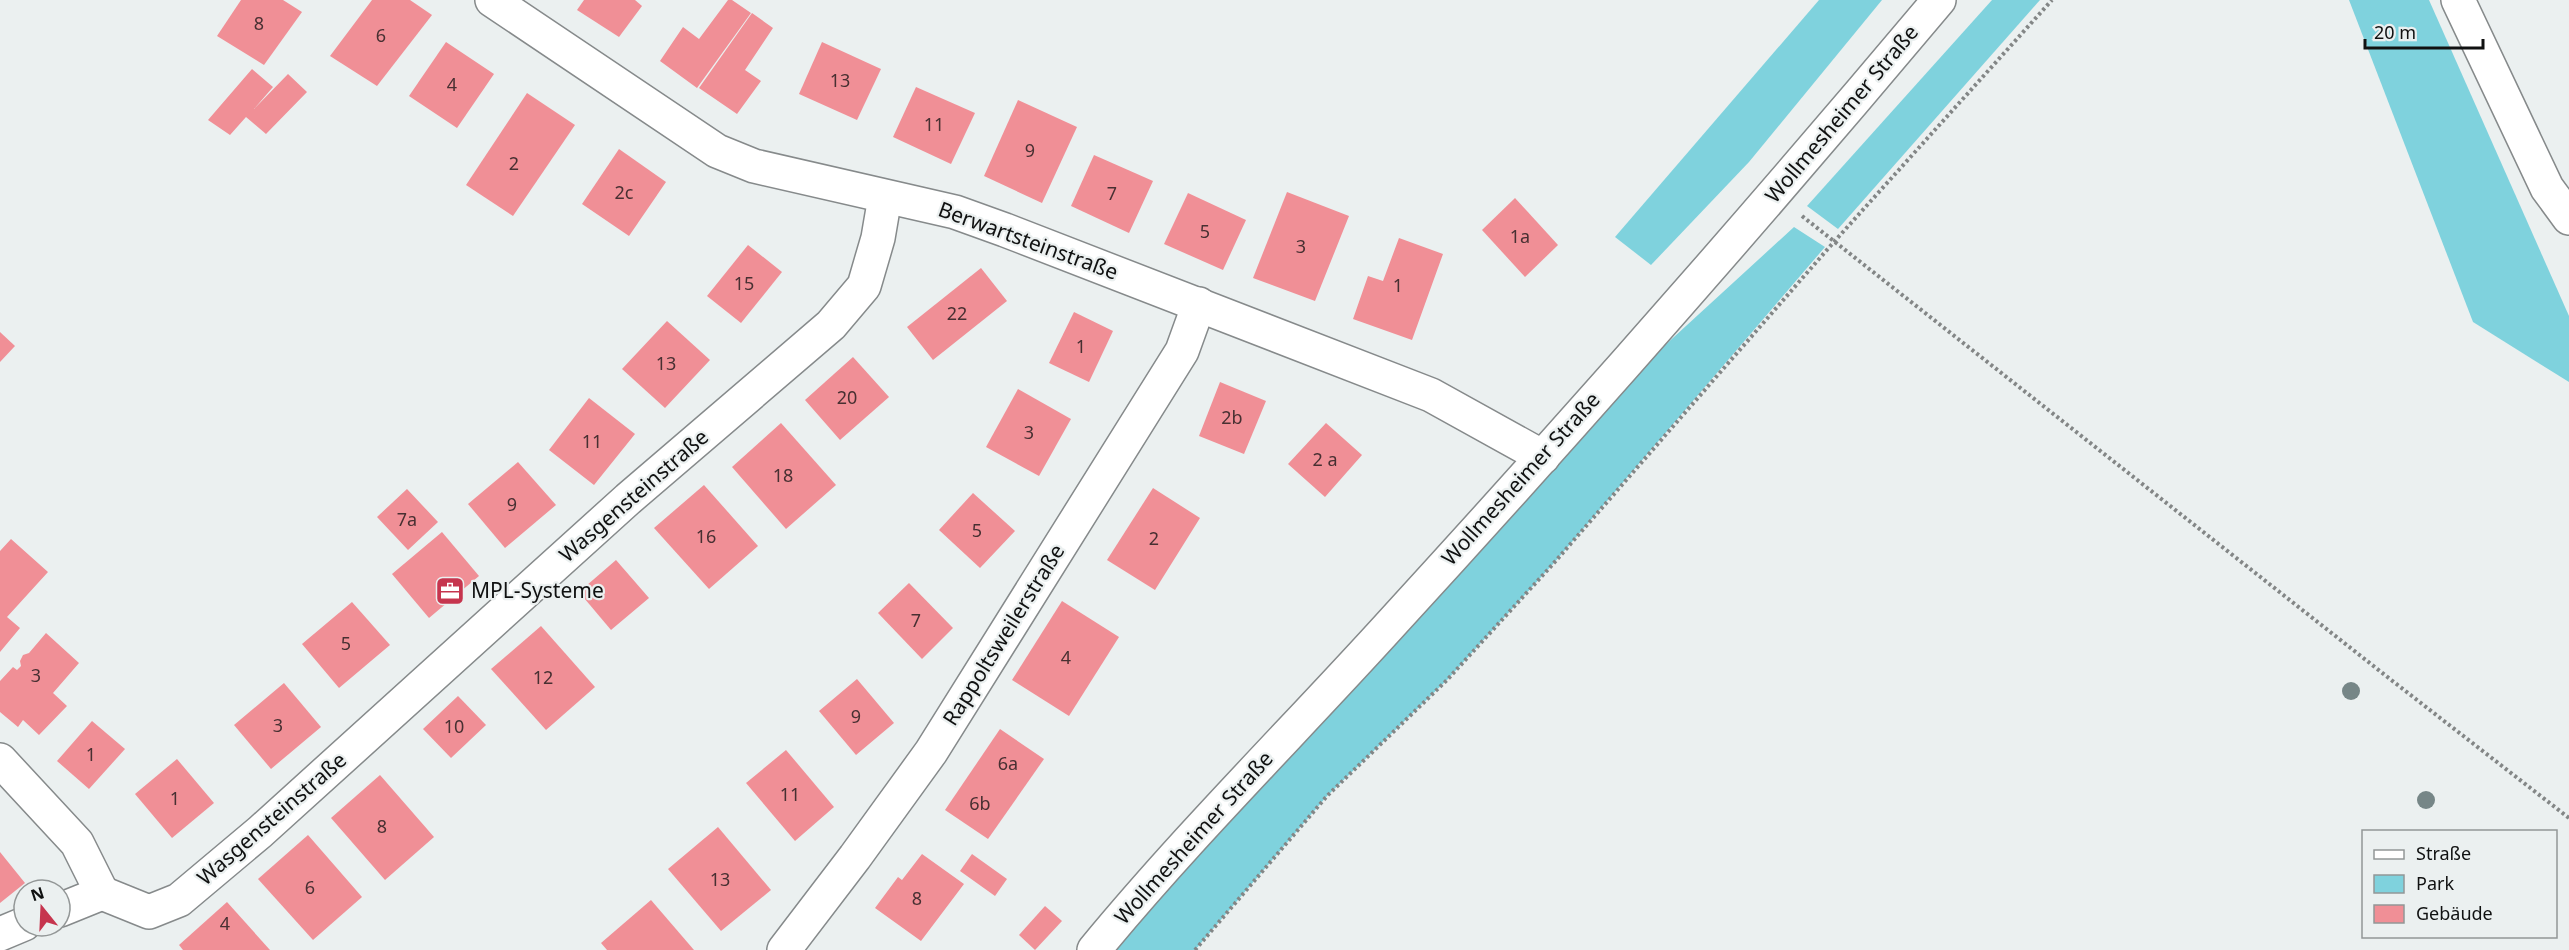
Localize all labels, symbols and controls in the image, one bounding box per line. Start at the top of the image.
house number: 8 [254,11,264,35]
scale bar [2365,12,2484,50]
street label: Wollmesheimer Straße [1758,18,1924,208]
text: 20 m [2374,20,2416,44]
house number: 6 [376,23,386,47]
house number: 13 [830,68,850,92]
house number: 4 [447,72,457,96]
house number: 11 [924,112,944,136]
house number: 9 [1025,138,1035,162]
house number: 2 [509,151,519,175]
house number: 2c [615,180,634,204]
house number: 7 [1107,181,1117,205]
street label: Berwartsteinstraße [935,195,1122,286]
house number: 5 [1200,219,1210,243]
house number: 1a [1510,224,1530,248]
house number: 3 [1296,234,1306,258]
house number: 15 [734,271,754,295]
house number: 1 [1393,273,1403,297]
house number: 22 [947,301,967,325]
house number: 1 [1076,334,1086,358]
house number: 13 [656,351,676,375]
house number: 20 [837,385,857,409]
street label: Wollmesheimer Straße [1435,386,1606,571]
house number: 2b [1221,405,1243,429]
house number: 3 [1024,420,1034,444]
street label: Wasgensteinstraße [553,423,714,568]
house number: 11 [582,429,602,453]
house number: 2 a [1312,447,1338,471]
house number: 18 [773,463,793,487]
house number: 9 [507,492,517,516]
house number: 7a [397,507,417,531]
house number: 5 [972,518,982,542]
house number: 16 [696,524,716,548]
house number: 2 [1149,526,1159,550]
street label: Rappoltsweilerstraße [936,538,1070,730]
office icon: MPL-Systeme [434,575,466,607]
place label: MPL-Systeme [471,576,604,604]
house number: 7 [911,608,921,632]
house number: 5 [341,631,351,655]
house number: 4 [1061,645,1071,669]
house number: 3 [31,663,41,687]
house number: 12 [533,665,553,689]
house number: 9 [851,704,861,728]
house number: 3 [273,713,283,737]
house number: 10 [444,714,464,738]
house number: 1 [86,742,96,766]
street label: Wollmesheimer Straße [1108,745,1279,930]
street label: Wasgensteinstraße [191,746,352,891]
house number: 6a [998,751,1018,775]
house number: 11 [780,782,800,806]
house number: 1 [170,786,180,810]
house number: 6b [969,791,991,815]
house number: 8 [377,814,387,838]
legend [2362,830,2557,938]
text: Straße [2416,841,2471,865]
house number: 13 [710,867,730,891]
text: Park [2416,871,2454,895]
house number: 6 [305,875,315,899]
north arrow [12,878,72,938]
text: N [28,881,47,906]
house number: 8 [912,886,922,910]
text: Gebäude [2416,901,2493,925]
house number: 4 [220,911,230,935]

